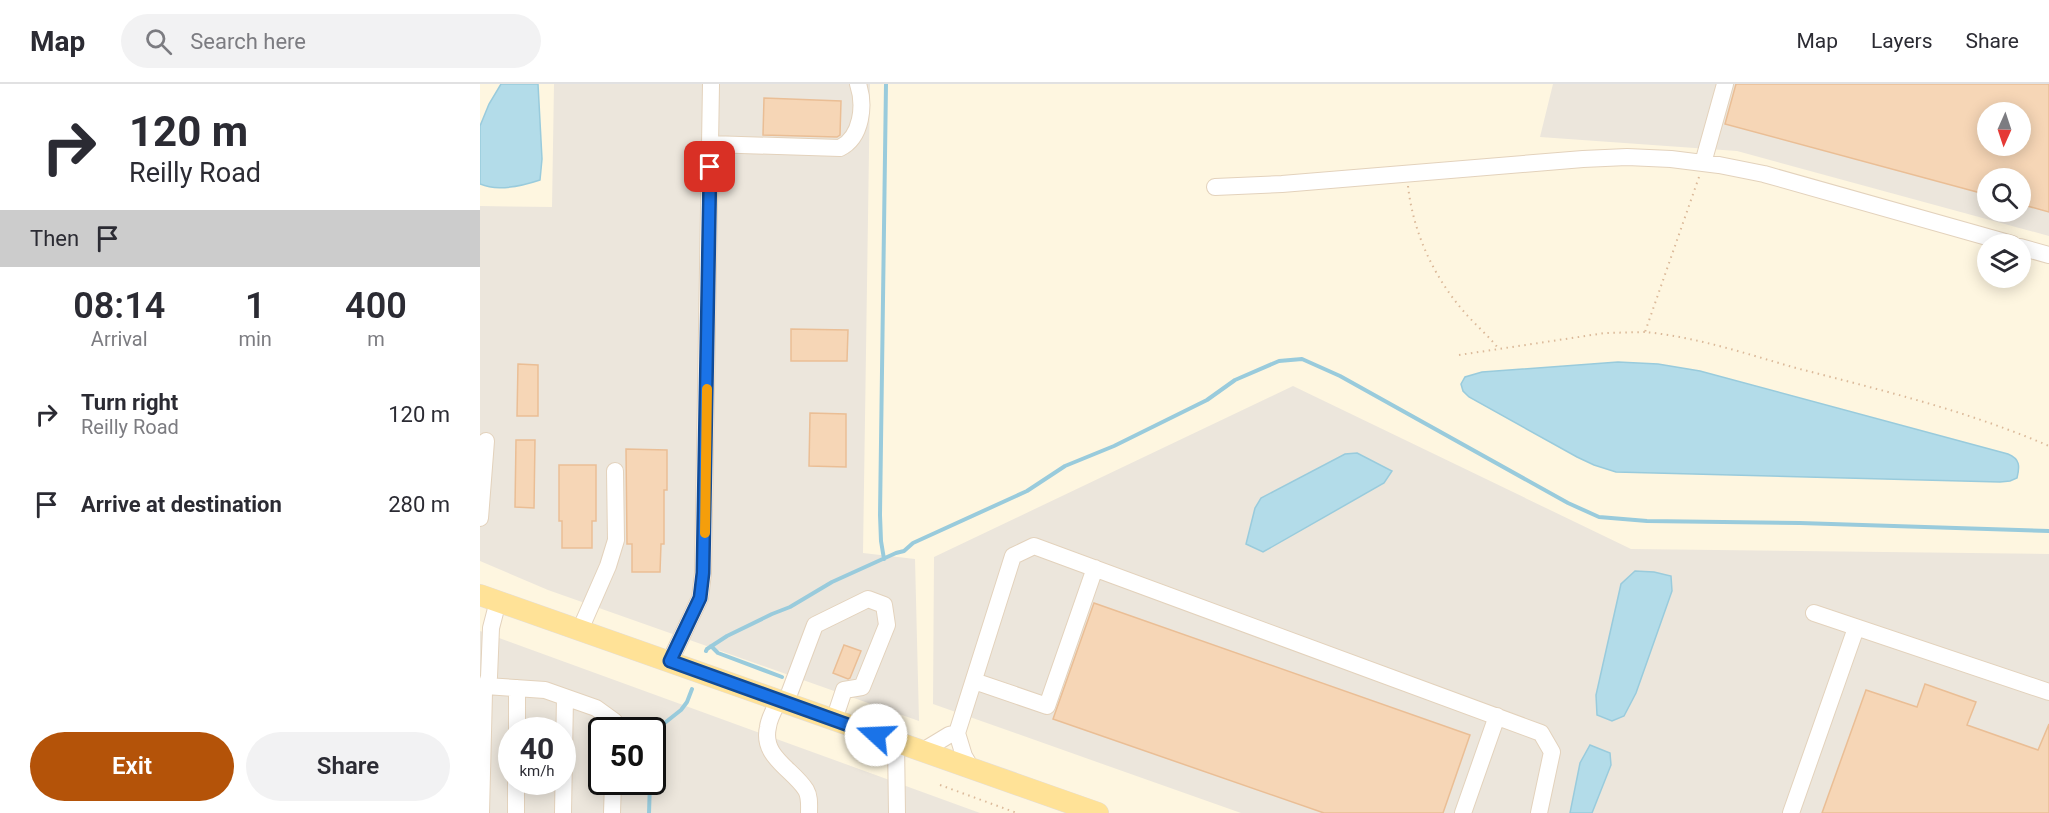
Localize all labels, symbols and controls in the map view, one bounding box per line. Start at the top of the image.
search box [121,14,541,68]
text: Map [30,25,85,58]
icon: search [142,25,175,58]
text: Search here [190,29,306,54]
text: Map [1796,29,1838,53]
text: Layers [1871,29,1932,53]
text: Share [1965,29,2019,53]
north arrow [1977,102,2031,156]
map controls [1977,102,2031,288]
text: 120 m [129,107,248,156]
icon: right [30,108,108,186]
pin [684,141,735,192]
icon: arrive [693,150,726,183]
text: Reilly Road [129,157,261,189]
button: search [1977,168,2031,222]
icon: arrive [91,222,124,255]
text: Then [30,226,79,251]
button: layers [1977,234,2031,288]
text: 08:14 [73,285,165,327]
text: 1 [245,285,265,327]
text: 400 [345,285,407,327]
text: Arrival [91,327,148,351]
text: min [238,327,272,351]
text: m [367,327,385,351]
text: Turn right [81,390,178,415]
icon: right [30,398,63,431]
text: 120 m [388,402,450,427]
text: Reilly Road [81,415,179,439]
icon: arrive [30,488,63,521]
text: Arrive at destination [81,492,282,517]
text: 280 m [388,492,450,517]
position arrow [844,703,908,767]
speed limit sign: 50 [588,717,666,795]
text: 40 [520,731,554,766]
button: Exit [30,732,234,801]
button: Share [246,732,450,801]
text: km/h [519,762,555,780]

